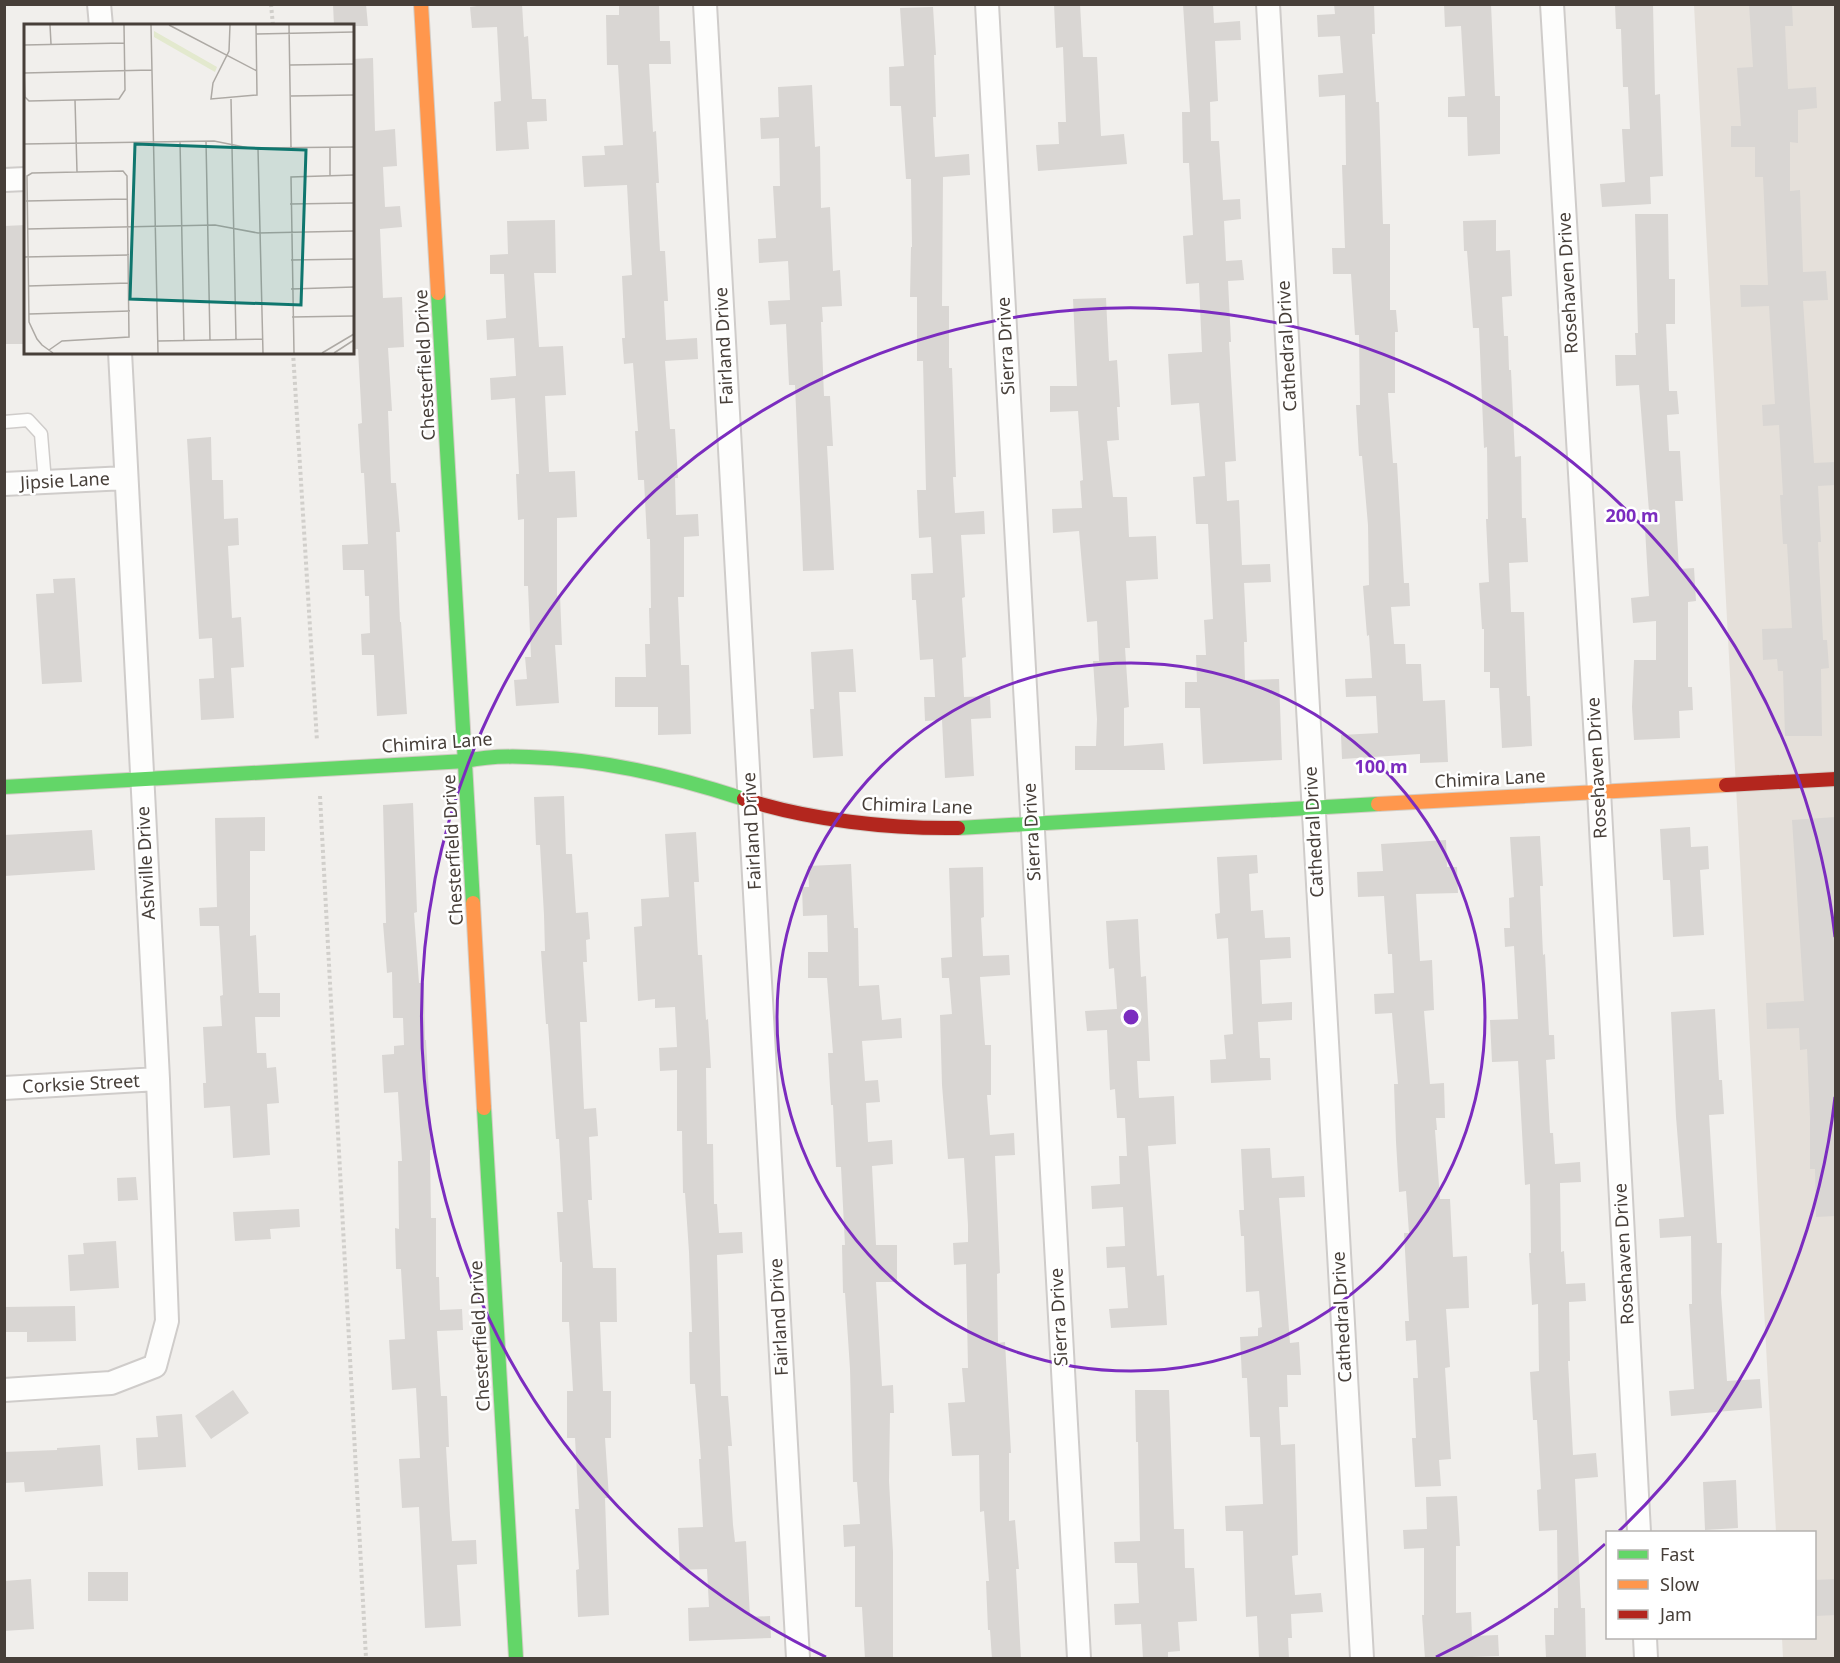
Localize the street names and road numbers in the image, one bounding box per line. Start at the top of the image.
street label: Rosehaven Drive [1551,212,1583,354]
street label: Cathedral Drive [1271,280,1301,412]
street label: Fairland Drive [708,287,738,405]
street label: Chesterfield Drive [408,289,440,441]
street label: Sierra Drive [990,296,1020,396]
street label: Jipsie Lane [18,466,110,494]
street label: Rosehaven Drive [1580,697,1612,839]
street label: Chimira Lane [381,726,493,758]
street label: Chimira Lane [1434,763,1546,793]
street label: Cathedral Drive [1298,766,1328,898]
street label: Fairland Drive [736,772,766,890]
street label: Chesterfield Drive [436,774,468,926]
street label: Sierra Drive [1016,782,1046,882]
street label: Chimira Lane [861,791,973,819]
street label: Ashville Drive [130,806,160,920]
street label: Corksie Street [22,1068,141,1098]
street label: Rosehaven Drive [1607,1183,1639,1325]
street label: Cathedral Drive [1326,1251,1356,1383]
street label: Fairland Drive [763,1258,793,1376]
street label: Chesterfield Drive [463,1260,495,1412]
street label: Sierra Drive [1043,1267,1073,1367]

